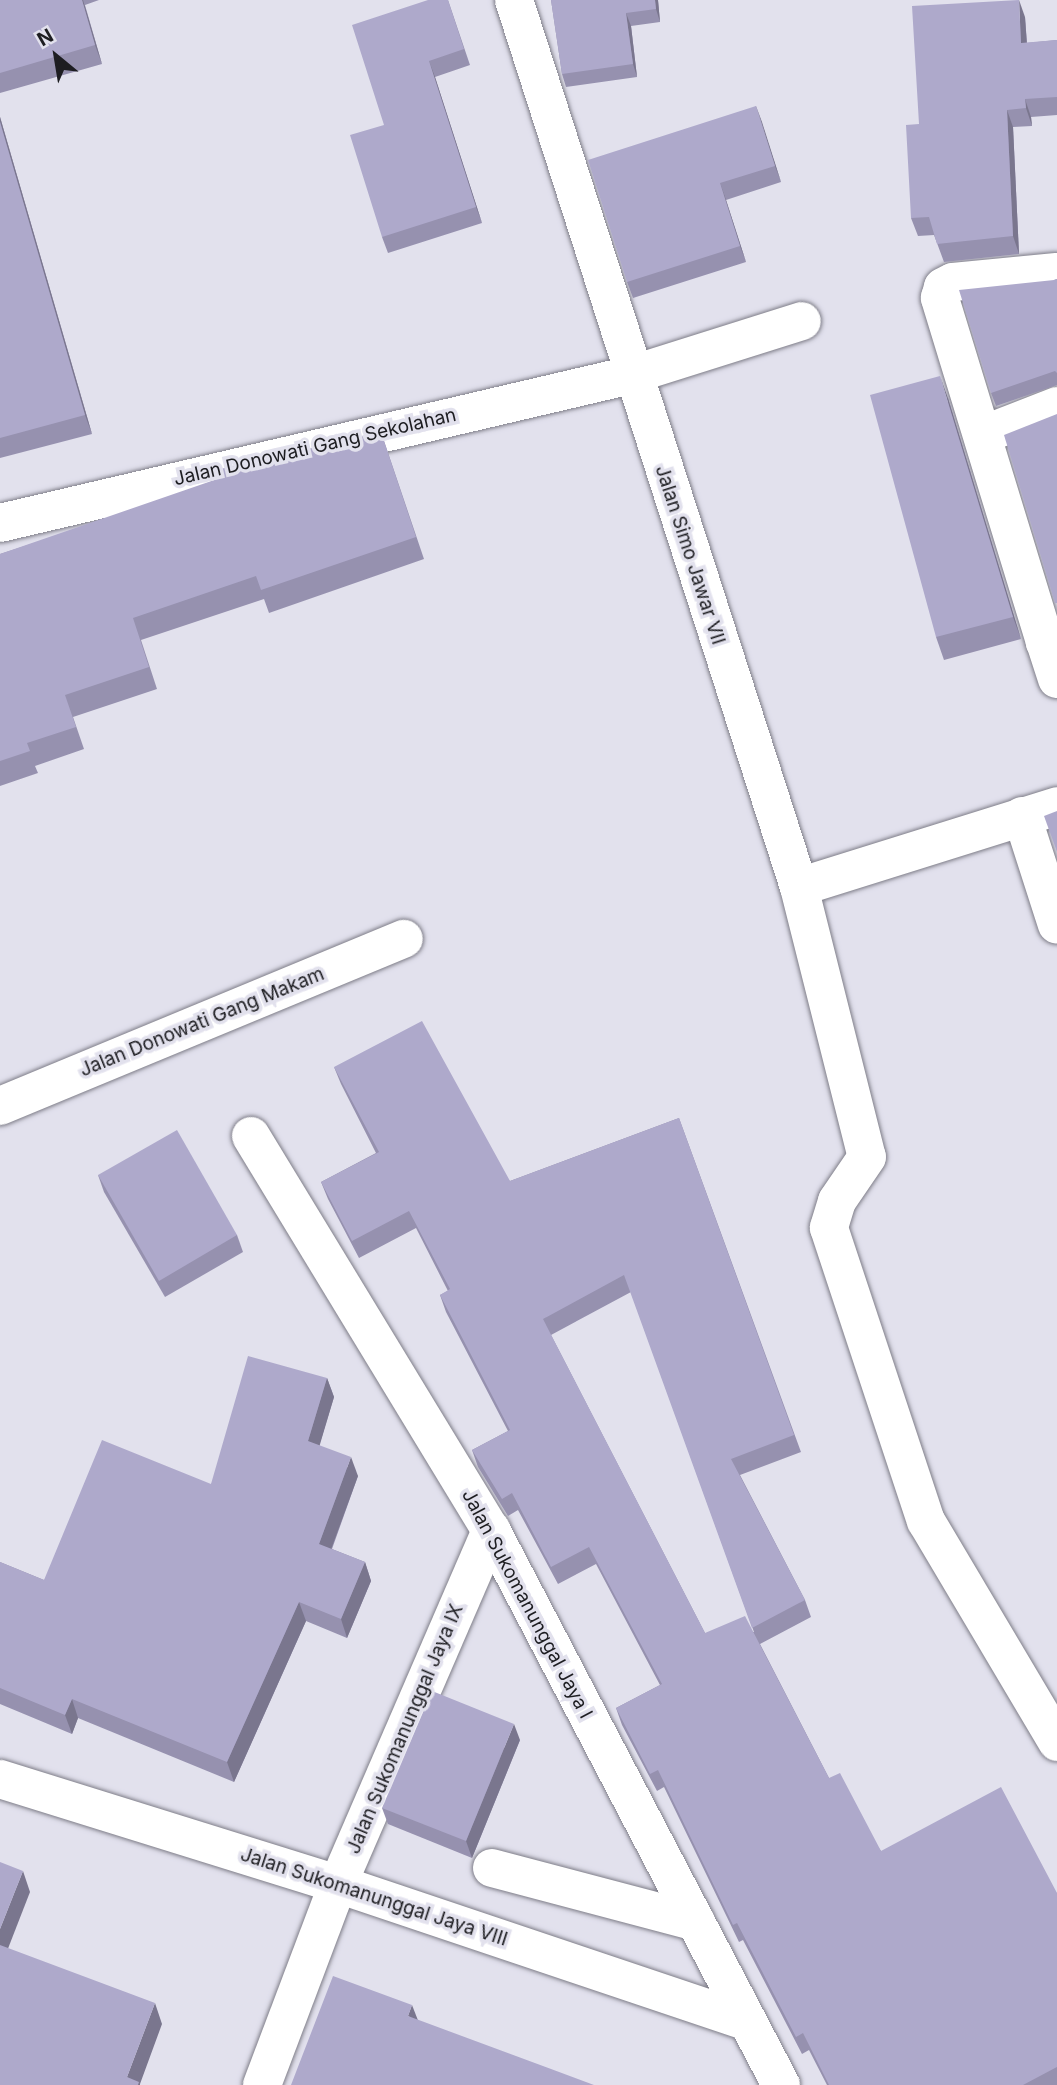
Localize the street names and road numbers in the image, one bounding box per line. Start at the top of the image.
street label: Jalan Donowati Gang Sekolahan [172,403,458,491]
street label: Jalan Simo Jawar VII [650,463,730,647]
street label: Jalan Donowati Gang Makam [76,962,328,1082]
street label: Jalan Sukomanunggal Jaya I [457,1486,597,1722]
street label: Jalan Sukomanunggal Jaya IX [342,1601,468,1857]
street label: Jalan Sukomanunggal Jaya VIII [238,1843,510,1951]

